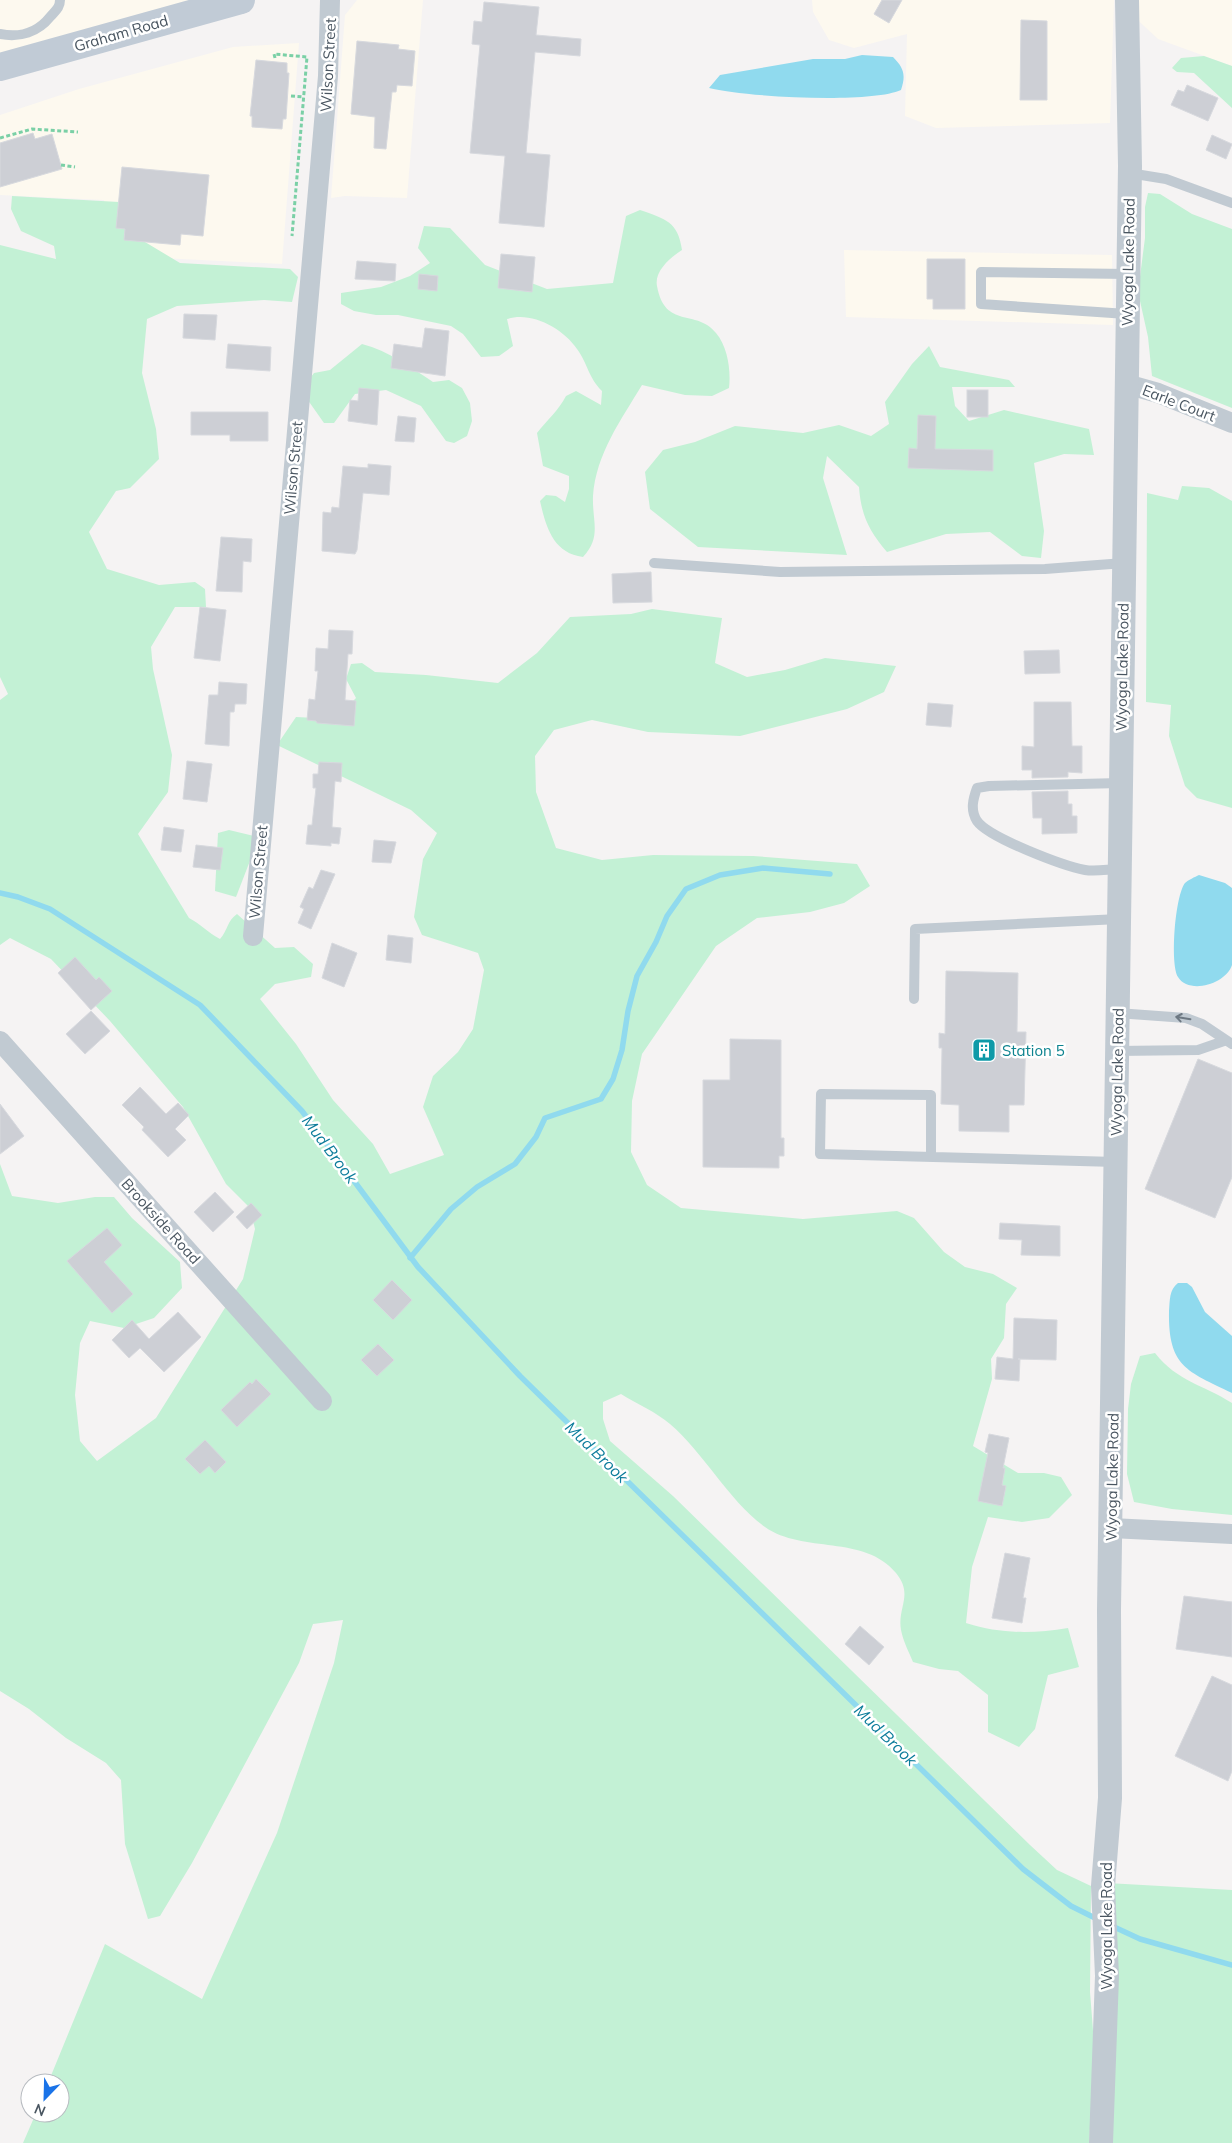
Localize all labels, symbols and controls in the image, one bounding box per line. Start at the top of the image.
street label: Graham Road [72,10,170,56]
street label: Wilson Street [316,18,340,112]
street label: Wyoga Lake Road [1117,198,1139,326]
street label: Earle Court [1140,380,1218,426]
street label: Wilson Street [279,420,307,516]
street label: Wyoga Lake Road [1111,603,1133,731]
street label: Wilson Street [244,824,272,920]
street label: Wyoga Lake Road [1106,1008,1128,1136]
one-way arrow [1175,1013,1191,1023]
building icon: Station 5 [971,1037,997,1063]
place label: Station 5 [1002,1041,1065,1060]
water label: Mud Brook [298,1111,362,1188]
street label: Brookside Road [117,1174,205,1268]
street label: Wyoga Lake Road [1101,1413,1123,1541]
water label: Mud Brook [561,1417,633,1487]
water label: Mud Brook [850,1700,922,1770]
street label: Wyoga Lake Road [1097,1862,1116,1990]
north arrow [20,2073,70,2123]
text: N [32,2100,48,2120]

